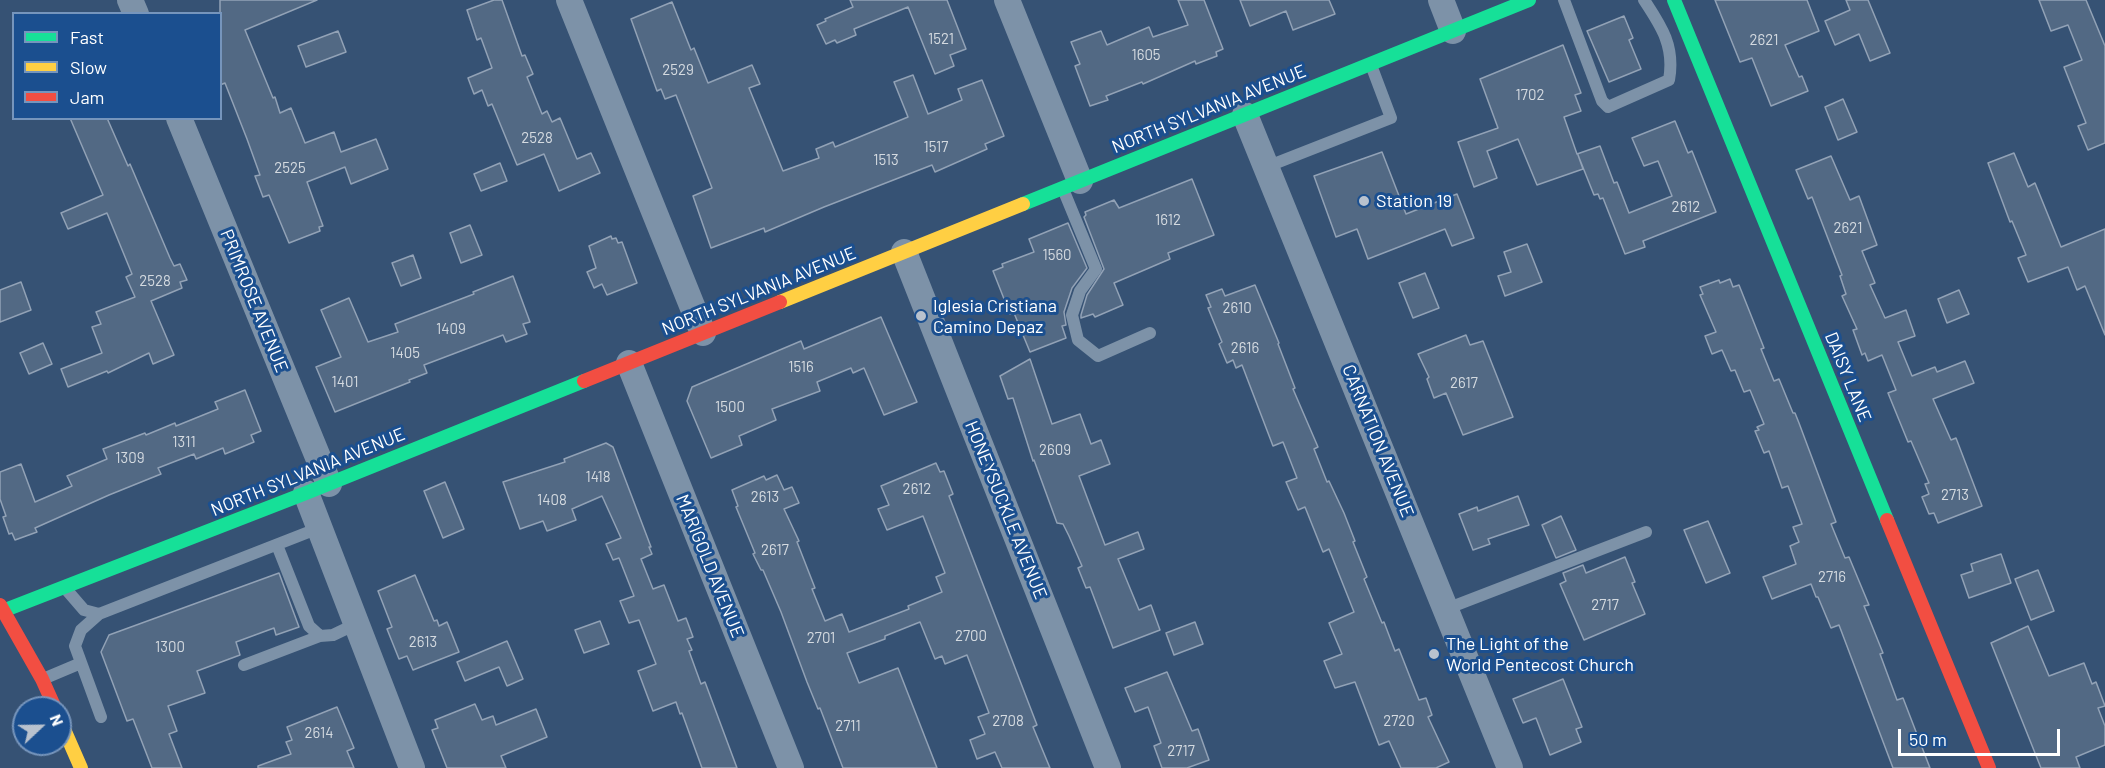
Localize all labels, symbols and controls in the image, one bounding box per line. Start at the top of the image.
legend [12,12,222,120]
text: Fast [70,26,104,48]
house number: 1521 [928,30,954,48]
house number: 2621 [1750,31,1778,49]
house number: 1605 [1131,46,1161,64]
text: Slow [70,56,107,78]
street label: NORTH SYLVANIA AVENUE [1109,60,1309,158]
house number: 2529 [662,61,694,79]
text: Jam [70,86,104,108]
house number: 1702 [1516,86,1544,104]
house number: 2528 [521,129,553,147]
house number: 1517 [924,138,948,156]
house number: 1513 [873,151,899,169]
house number: 2525 [274,159,306,177]
place label: Station 19 [1376,190,1452,212]
marker: Station 19 [1357,194,1371,208]
house number: 2612 [1672,198,1700,216]
house number: 1612 [1155,211,1181,229]
house number: 2621 [1834,219,1862,237]
street label: PRIMROSE AVENUE [215,226,293,376]
street label: NORTH SYLVANIA AVENUE [659,242,859,340]
house number: 1560 [1042,246,1072,264]
house number: 2528 [139,272,171,290]
place label: Iglesia Cristiana Camino Depaz [933,295,1057,338]
house number: 2610 [1222,299,1252,317]
marker: Iglesia Cristiana Camino Depaz [914,309,928,323]
house number: 1409 [436,320,466,338]
street label: DAISY LANE [1820,329,1876,425]
house number: 2616 [1231,339,1259,357]
house number: 1405 [390,344,420,362]
house number: 1516 [788,358,814,376]
street label: CARNATION AVENUE [1338,362,1418,520]
house number: 1401 [332,373,358,391]
house number: 2617 [1450,374,1478,392]
house number: 1500 [715,398,745,416]
street label: HONEYSUCKLE AVENUE [960,418,1052,602]
street label: NORTH SYLVANIA AVENUE [208,423,408,521]
house number: 1311 [172,433,196,451]
house number: 2609 [1039,441,1071,459]
house number: 1309 [115,449,145,467]
house number: 1418 [585,468,611,486]
house number: 2612 [903,480,931,498]
house number: 2713 [1941,486,1969,504]
house number: 2613 [751,488,779,506]
house number: 1408 [537,491,567,509]
street label: MARIGOLD AVENUE [671,491,749,641]
house number: 2617 [761,541,789,559]
house number: 2716 [1818,568,1846,586]
house number: 2717 [1591,596,1619,614]
house number: 2700 [955,627,987,645]
house number: 2701 [807,629,835,647]
house number: 2613 [409,633,437,651]
place label: The Light of the World Pentecost Church [1446,633,1634,676]
house number: 1300 [155,638,185,656]
marker: The Light of the World Pentecost Church [1427,647,1441,661]
north arrow [12,696,72,756]
text: N [46,711,68,728]
house number: 2708 [992,712,1024,730]
house number: 2720 [1383,712,1415,730]
house number: 2711 [835,717,861,735]
scale bar [1901,717,2063,755]
house number: 2614 [304,724,334,742]
text: 50 m [1909,728,1947,750]
house number: 2717 [1167,742,1195,760]

